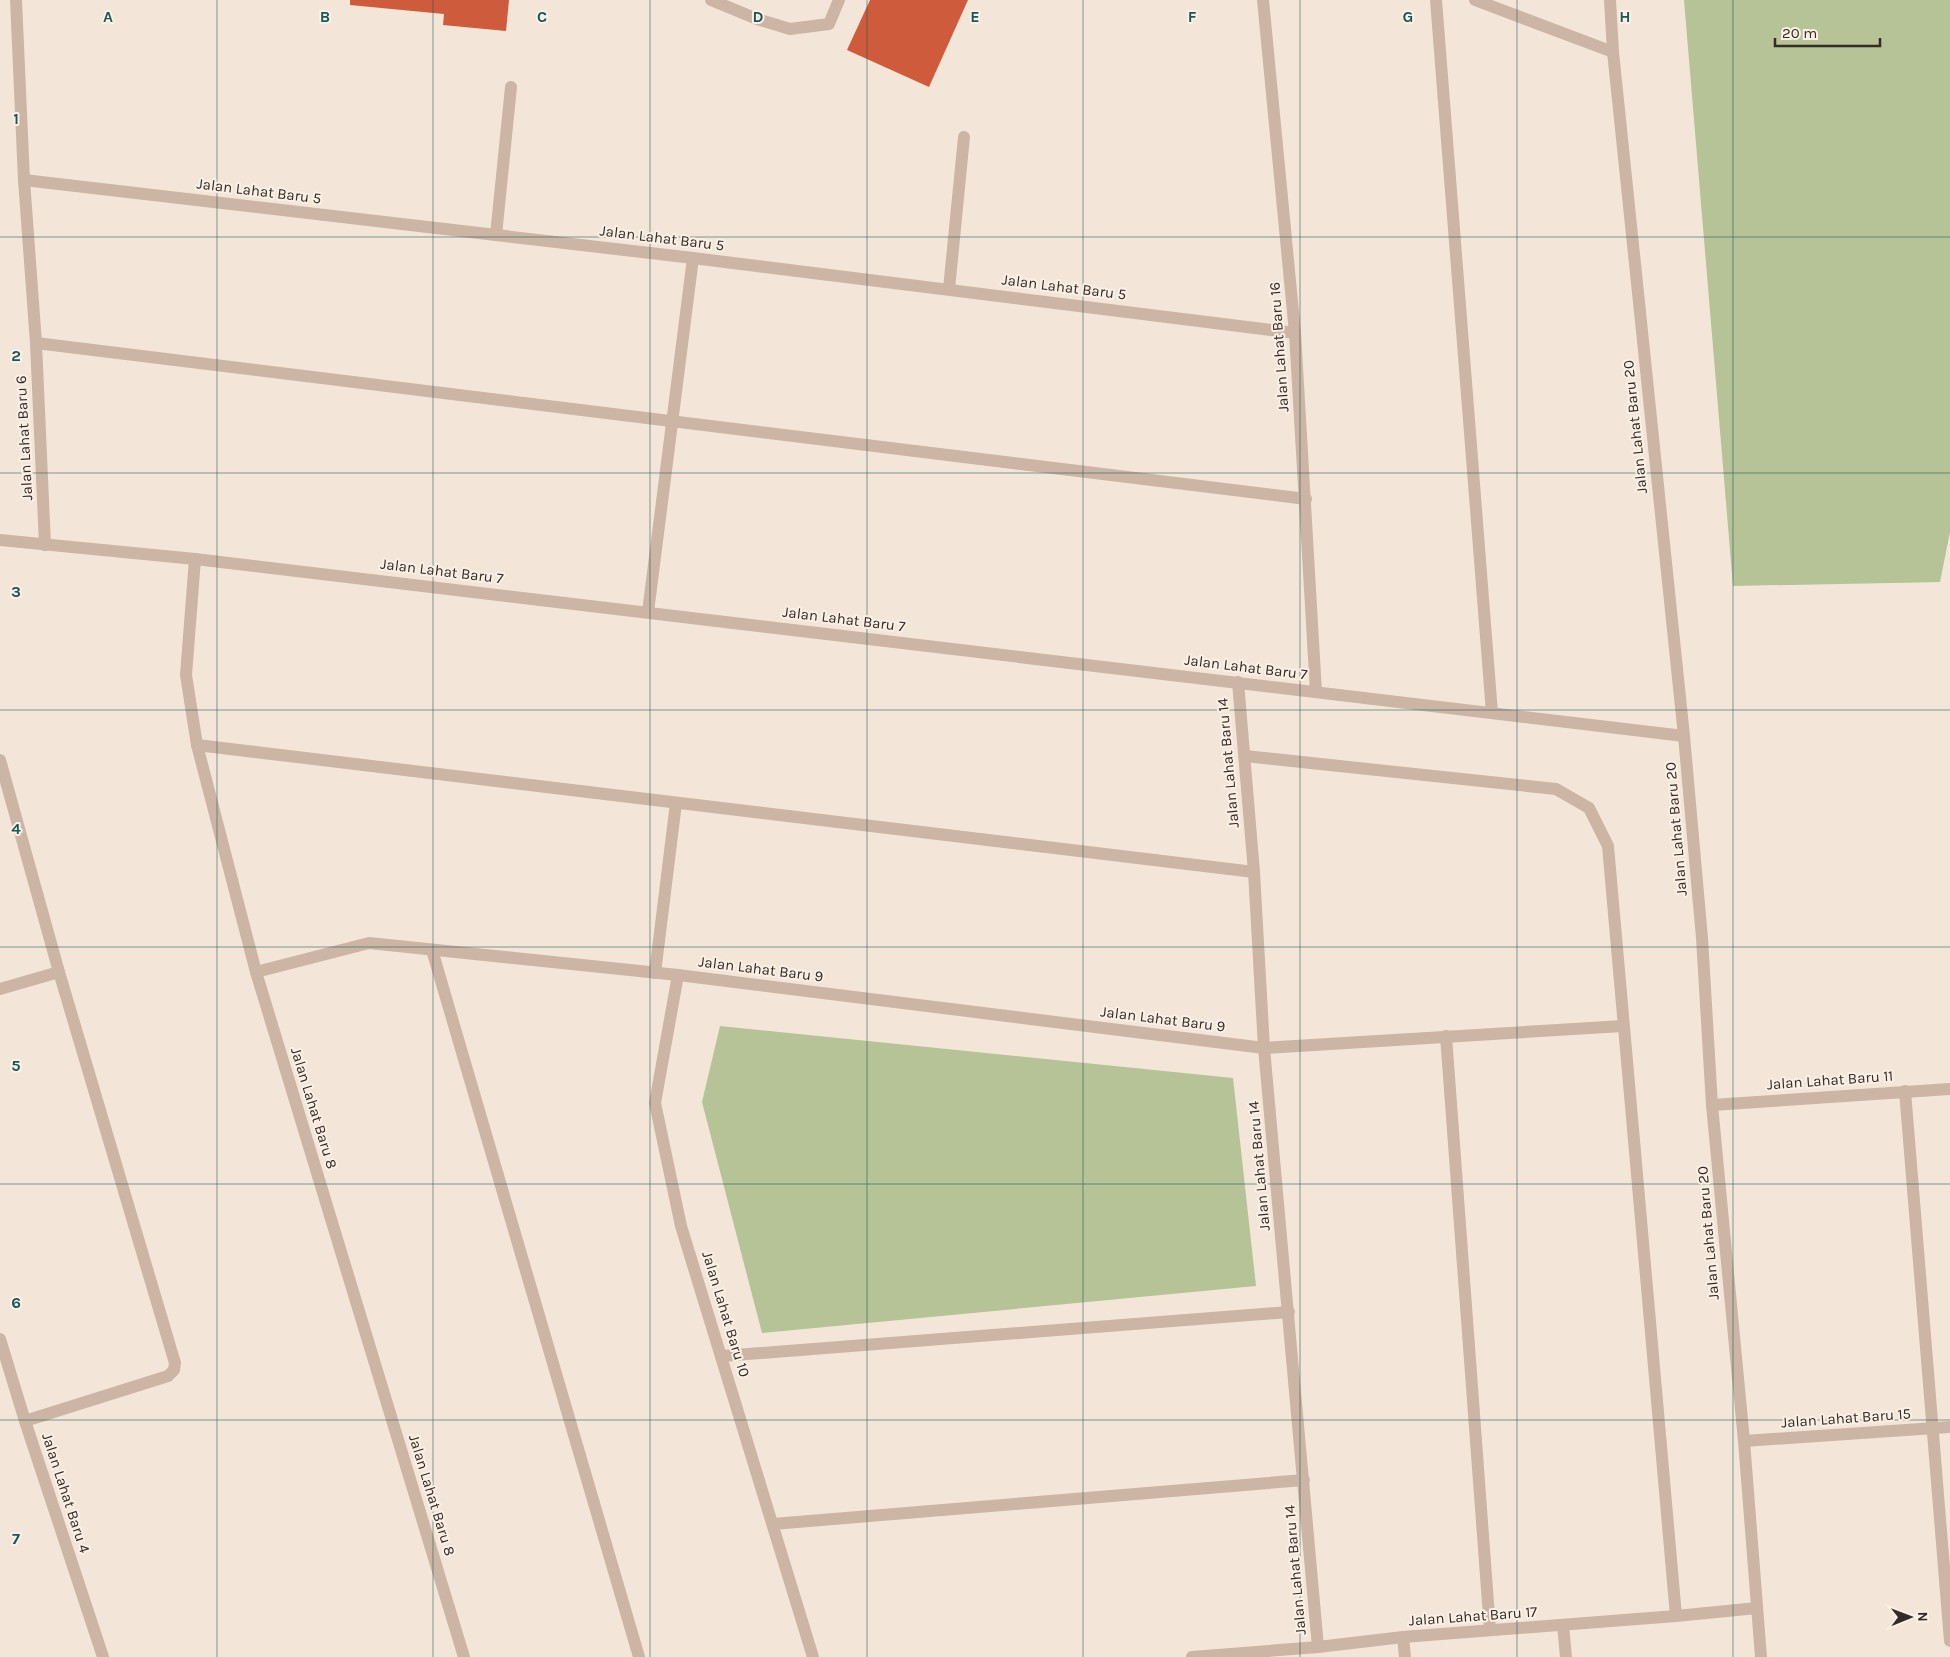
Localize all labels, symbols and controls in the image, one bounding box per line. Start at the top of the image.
text: A [103,7,113,26]
text: B [320,7,330,26]
text: C [537,7,547,26]
text: D [753,7,764,26]
text: E [970,7,980,26]
text: F [1188,7,1197,26]
text: G [1403,7,1413,26]
text: H [1619,7,1631,26]
scale bar [1775,15,1880,47]
text: 20 m [1782,24,1817,42]
text: 1 [13,109,19,128]
street label: Jalan Lahat Baru 5 [196,174,322,208]
street label: Jalan Lahat Baru 5 [599,221,725,255]
street label: Jalan Lahat Baru 5 [1001,270,1127,304]
street label: Jalan Lahat Baru 16 [1265,281,1293,413]
text: 2 [11,346,21,365]
street label: Jalan Lahat Baru 20 [1619,359,1651,495]
street label: Jalan Lahat Baru 6 [12,375,36,501]
street label: Jalan Lahat Baru 7 [379,555,505,587]
text: 3 [11,582,21,601]
street label: Jalan Lahat Baru 7 [781,603,907,635]
street label: Jalan Lahat Baru 7 [1183,651,1309,683]
street label: Jalan Lahat Baru 14 [1213,697,1243,829]
street label: Jalan Lahat Baru 20 [1661,761,1691,897]
text: 4 [11,819,21,838]
street label: Jalan Lahat Baru 9 [698,952,824,986]
street label: Jalan Lahat Baru 9 [1100,1002,1226,1036]
street label: Jalan Lahat Baru 8 [287,1045,341,1171]
text: 5 [11,1056,21,1075]
street label: Jalan Lahat Baru 11 [1766,1067,1894,1093]
street label: Jalan Lahat Baru 14 [1244,1100,1274,1232]
street label: Jalan Lahat Baru 20 [1693,1165,1723,1301]
street label: Jalan Lahat Baru 10 [698,1249,754,1379]
text: 6 [11,1293,21,1312]
street label: Jalan Lahat Baru 15 [1780,1404,1912,1432]
street label: Jalan Lahat Baru 4 [38,1431,94,1556]
street label: Jalan Lahat Baru 8 [405,1432,459,1558]
street label: Jalan Lahat Baru 14 [1280,1504,1310,1636]
text: 7 [12,1529,20,1548]
north arrow [1885,1592,1935,1642]
street label: Jalan Lahat Baru 17 [1408,1603,1538,1629]
text: N [1914,1612,1931,1622]

